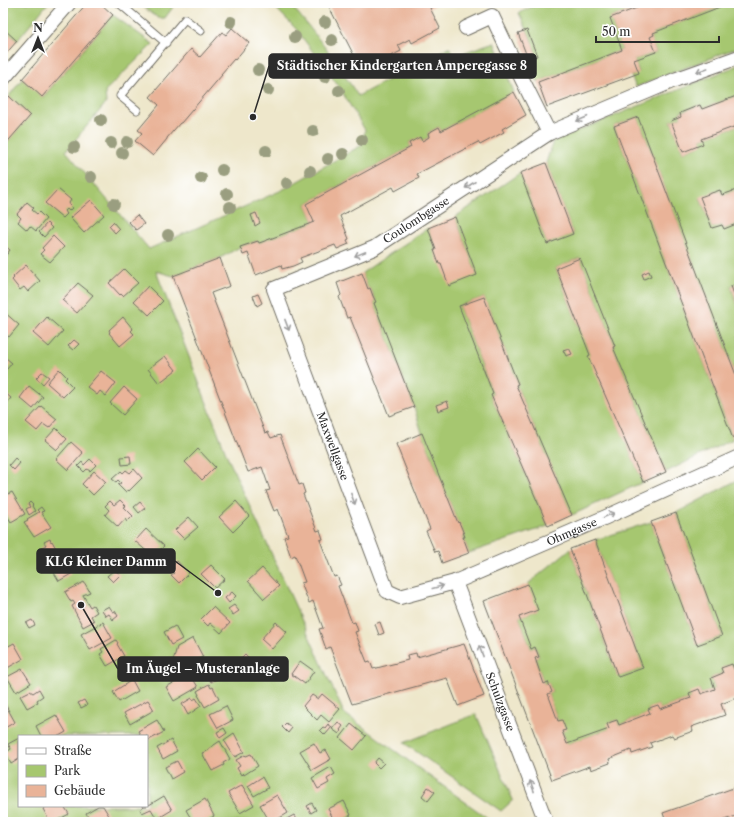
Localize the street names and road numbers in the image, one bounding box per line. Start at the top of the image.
street label: Coulombgasse [380,193,452,247]
street label: Maxwellgasse [314,410,352,482]
street label: Ohmgasse [544,515,599,549]
street label: Schulzgasse [483,670,518,733]

